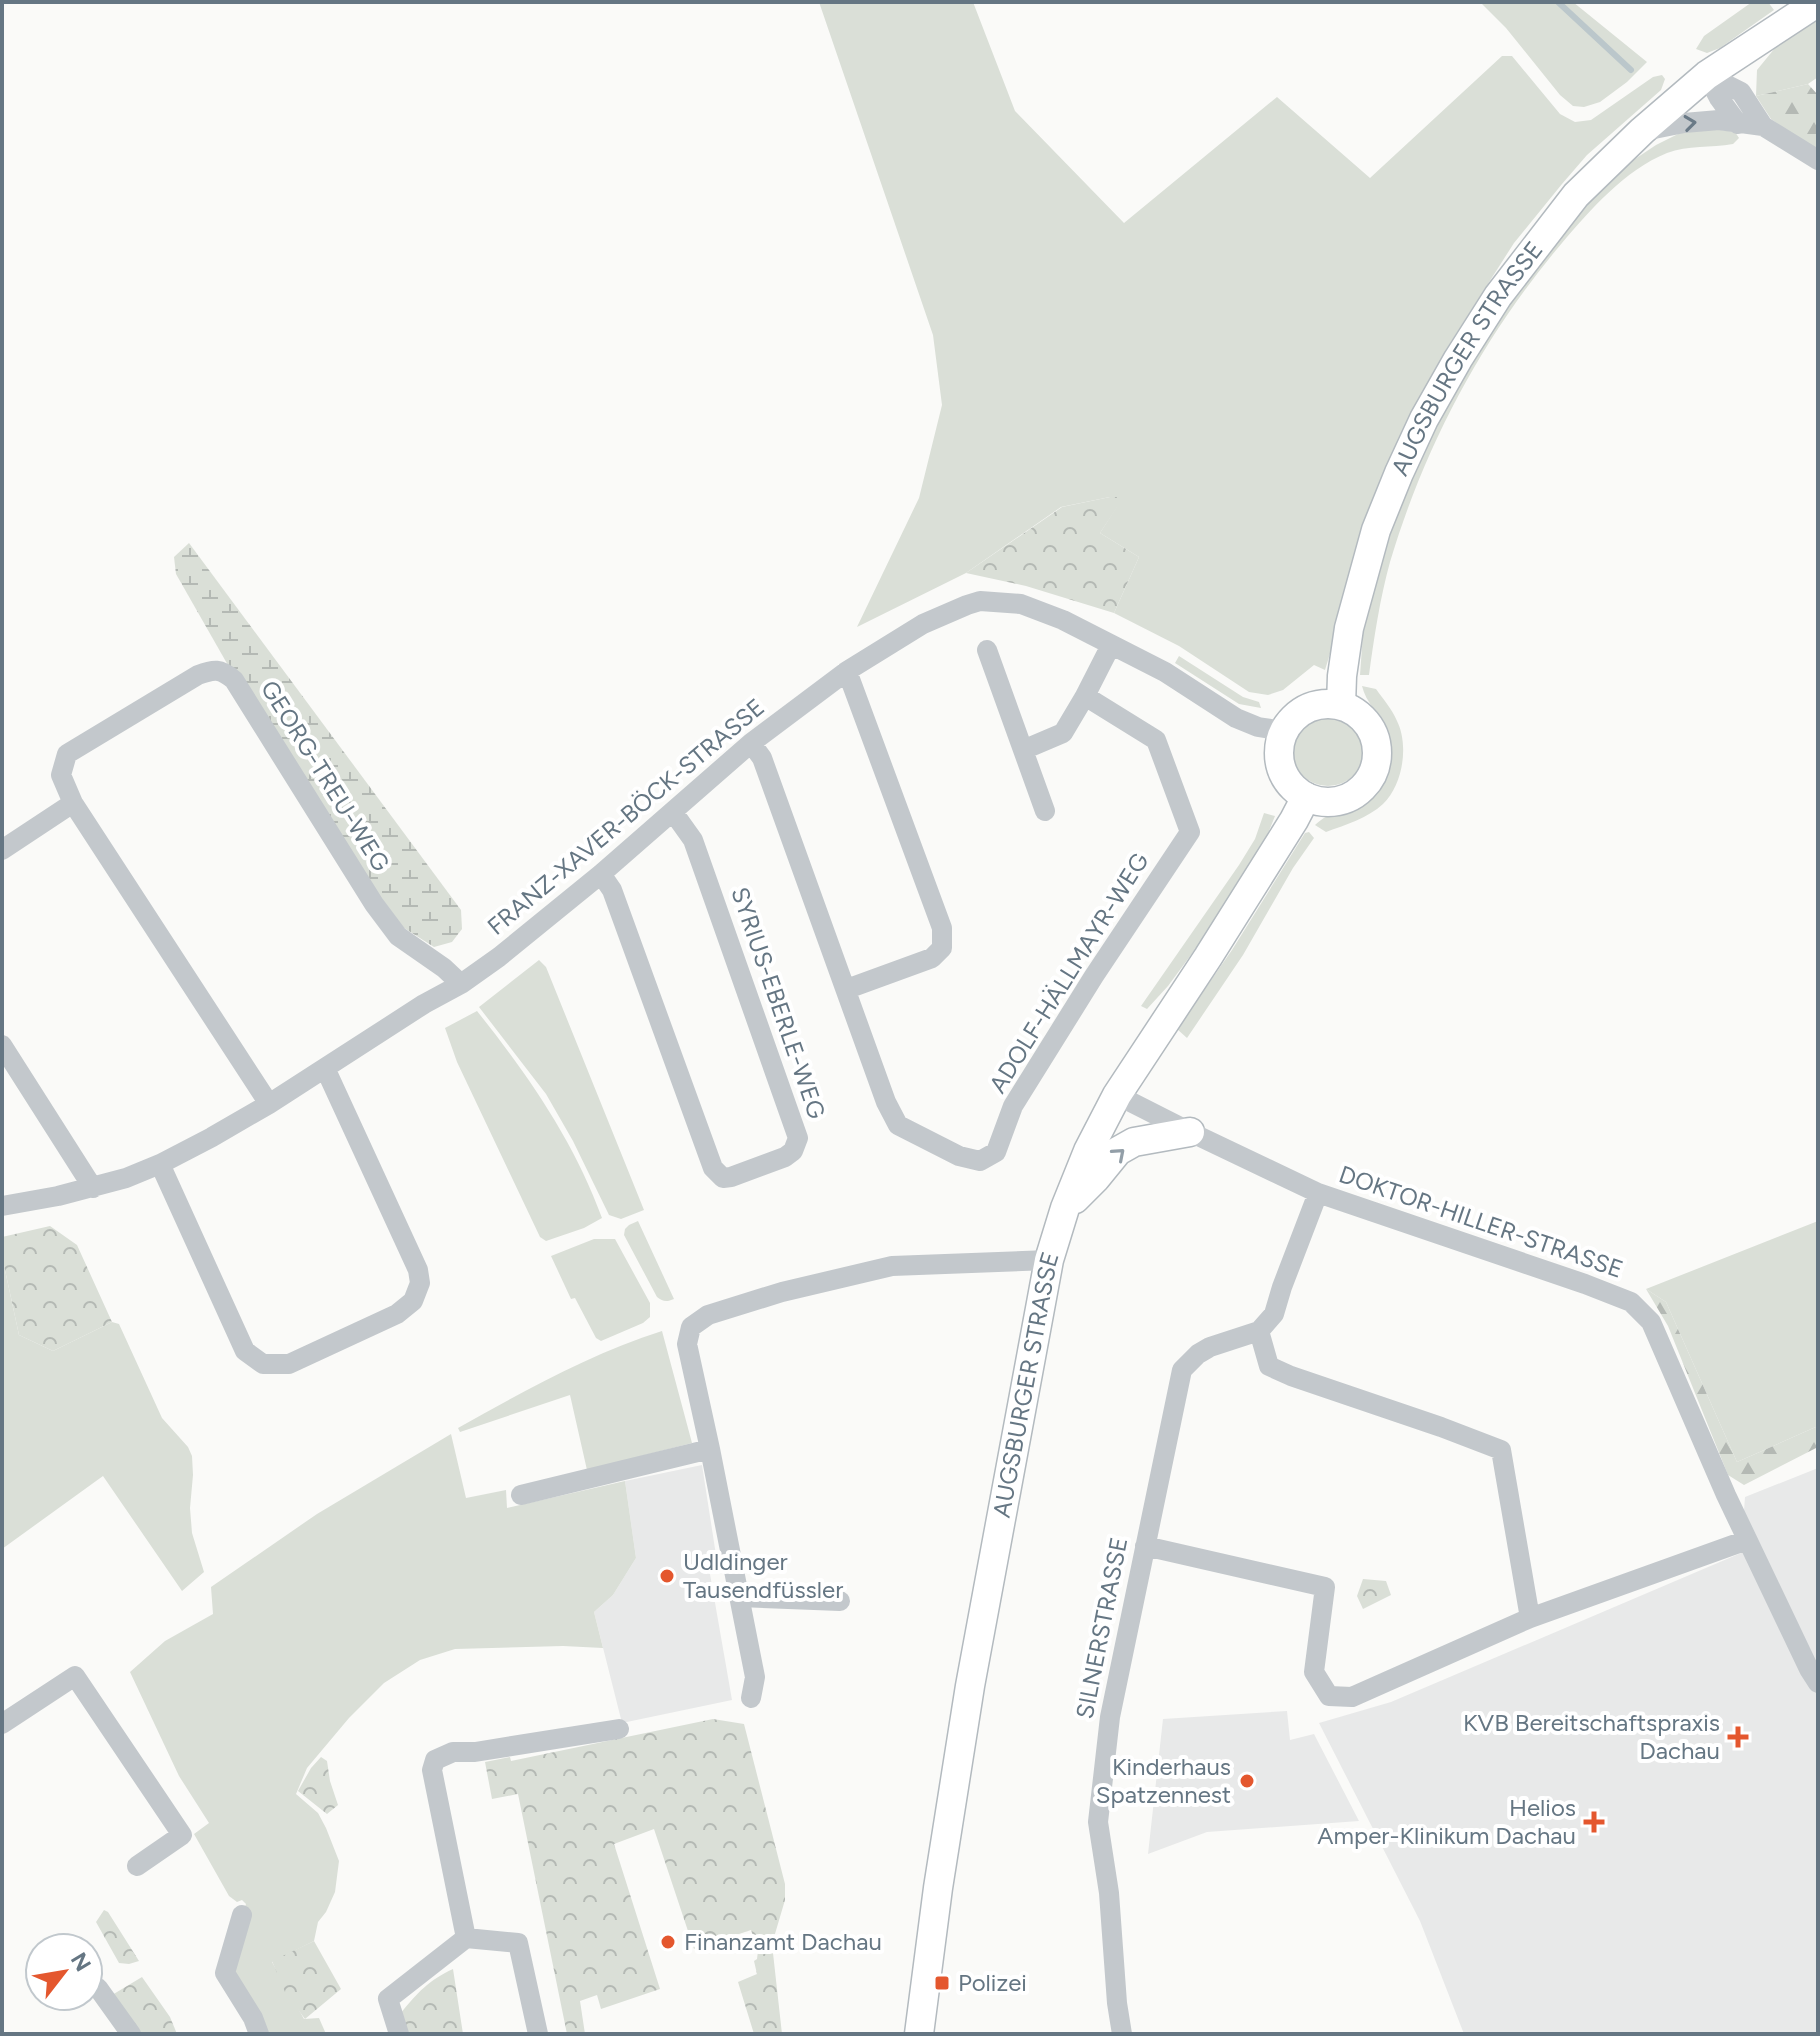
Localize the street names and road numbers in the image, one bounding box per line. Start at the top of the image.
street label: AUGSBURGER STRASSE [1385,235,1549,480]
street label: GEORG-TREU-WEG [255,675,396,876]
street label: FRANZ-XAVER-BÖCK-STRASSE [481,692,770,941]
street label: ADOLF-HÄLLMAYR-WEG [983,847,1154,1098]
street label: SYRIUS-EBERLE-WEG [725,883,832,1122]
street label: DOKTOR-HILLER-STRASSE [1335,1159,1627,1284]
street label: AUGSBURGER STRASSE [987,1248,1065,1520]
street label: SILNERSTRASSE [1070,1535,1133,1721]

